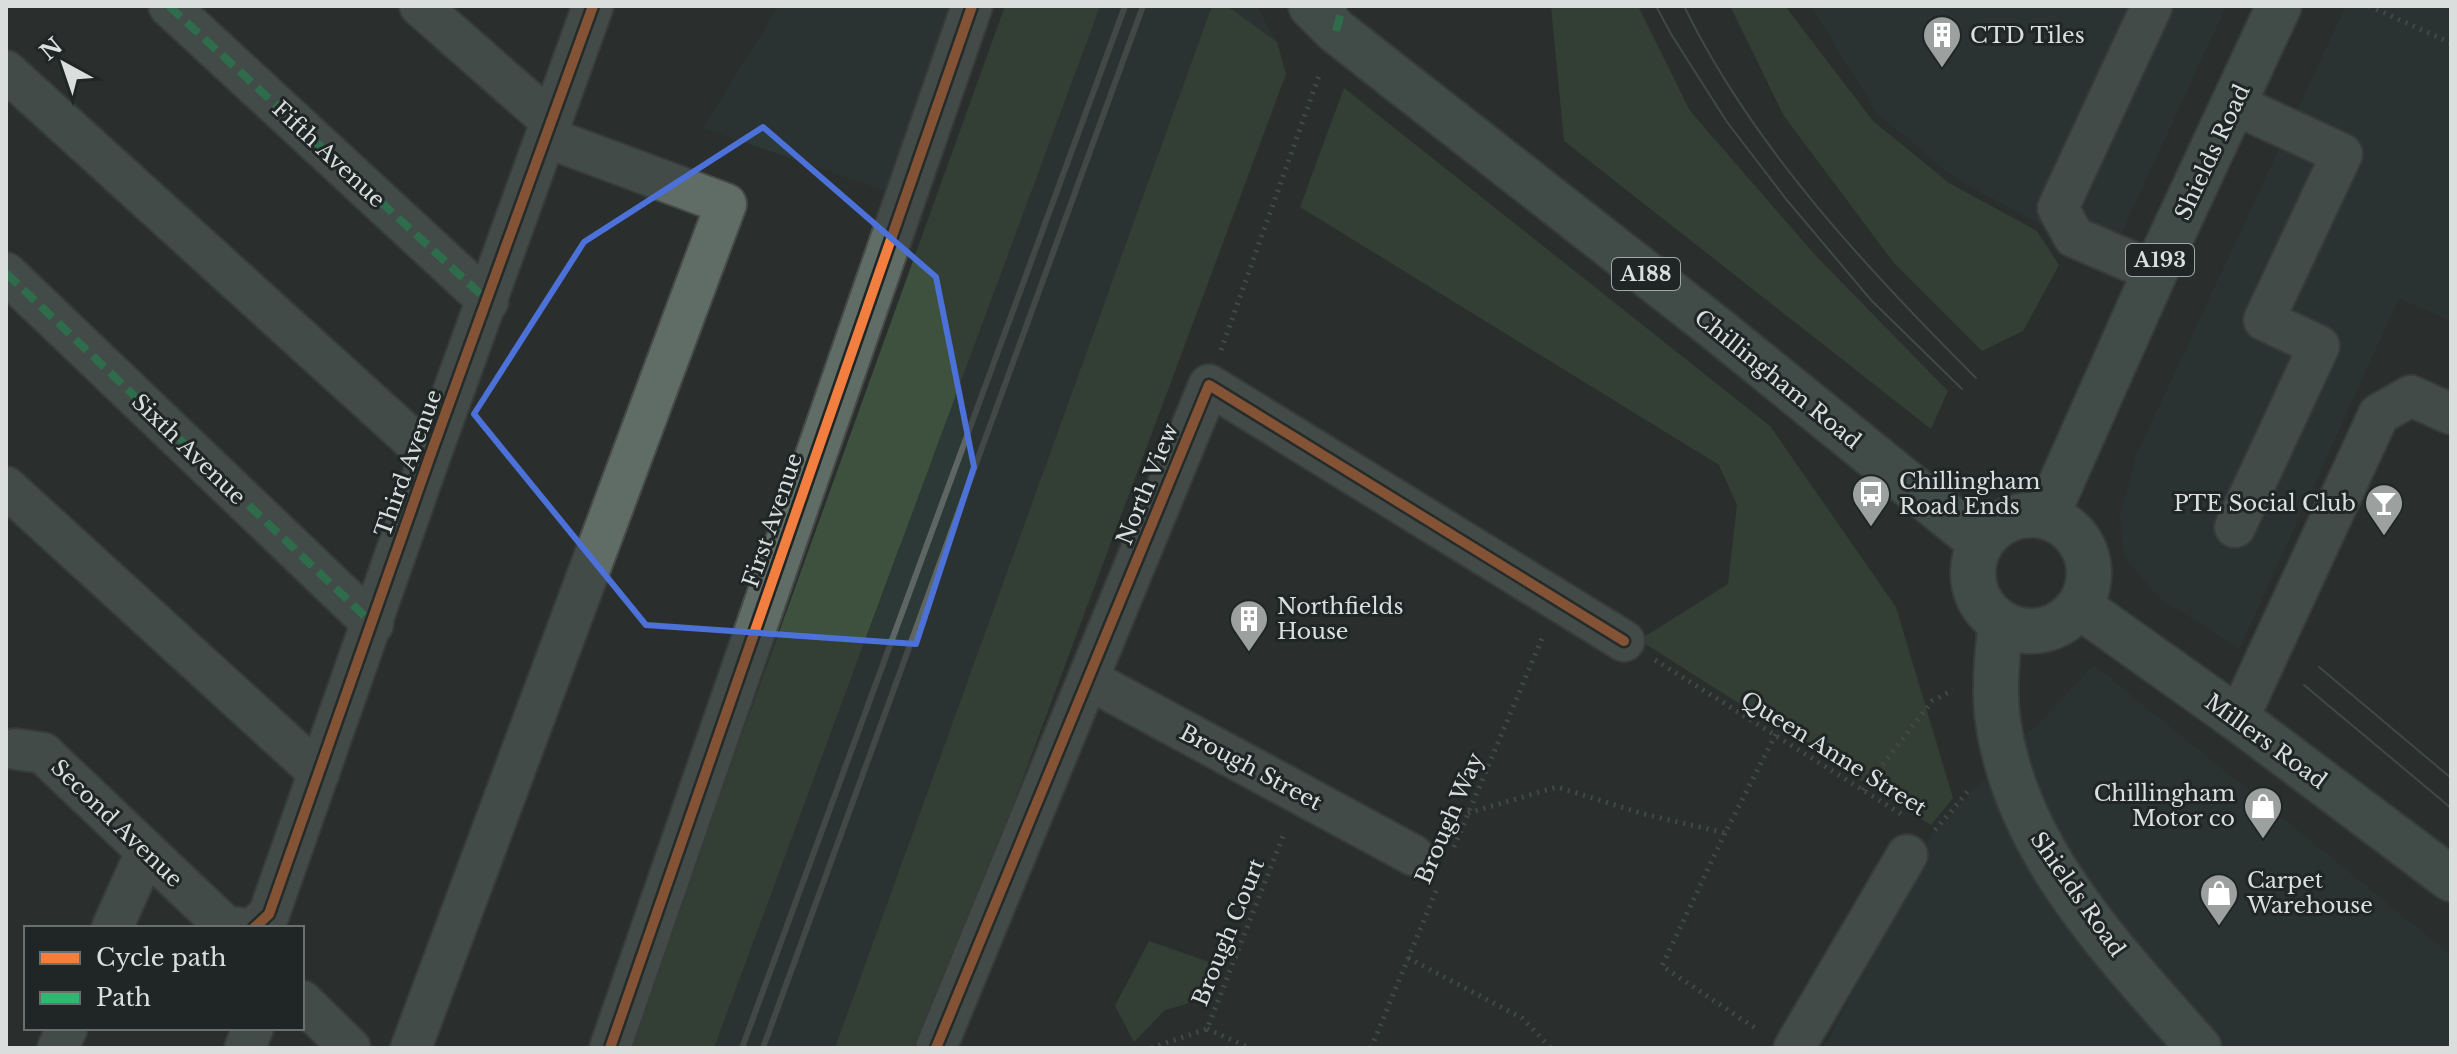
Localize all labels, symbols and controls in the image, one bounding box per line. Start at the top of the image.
building icon: CTD Tiles [1921,14,1963,69]
place label: CTD Tiles [1970,22,2085,49]
north arrow [24,24,104,104]
text: N [35,32,68,66]
street label: Shields Road [2169,80,2256,224]
street label: Fifth Avenue [267,95,391,213]
road number: A193 [2126,244,2194,276]
road number: A188 [1612,258,1680,290]
street label: Chillingham Road [1689,304,1866,455]
street label: Third Avenue [369,386,448,540]
street label: Sixth Avenue [126,388,251,510]
street label: North View [1111,419,1184,549]
street label: First Avenue [737,449,808,591]
place label: Chillingham Road Ends [1899,468,2041,520]
bus stop icon: Chillingham Road Ends [1850,473,1892,528]
bar icon: PTE Social Club [2363,482,2405,537]
place label: PTE Social Club [2173,490,2356,517]
place label: Northfields House [1277,593,1403,645]
building icon: Northfields House [1228,598,1270,653]
street label: Queen Anne Street [1736,685,1932,822]
street label: Millers Road [2200,688,2332,795]
street label: Brough Street [1175,719,1327,817]
street label: Brough Way [1410,749,1489,888]
street label: Second Avenue [45,754,188,893]
place label: Chillingham Motor co [2094,780,2235,832]
shop icon: Chillingham Motor co [2242,785,2284,840]
street label: Shields Road [2025,827,2131,962]
street label: Brough Court [1187,854,1271,1010]
place label: Carpet Warehouse [2246,867,2373,919]
shop icon: Carpet Warehouse [2198,872,2240,927]
legend [24,926,304,1030]
text: Cycle path [96,943,227,972]
text: Path [96,983,151,1012]

